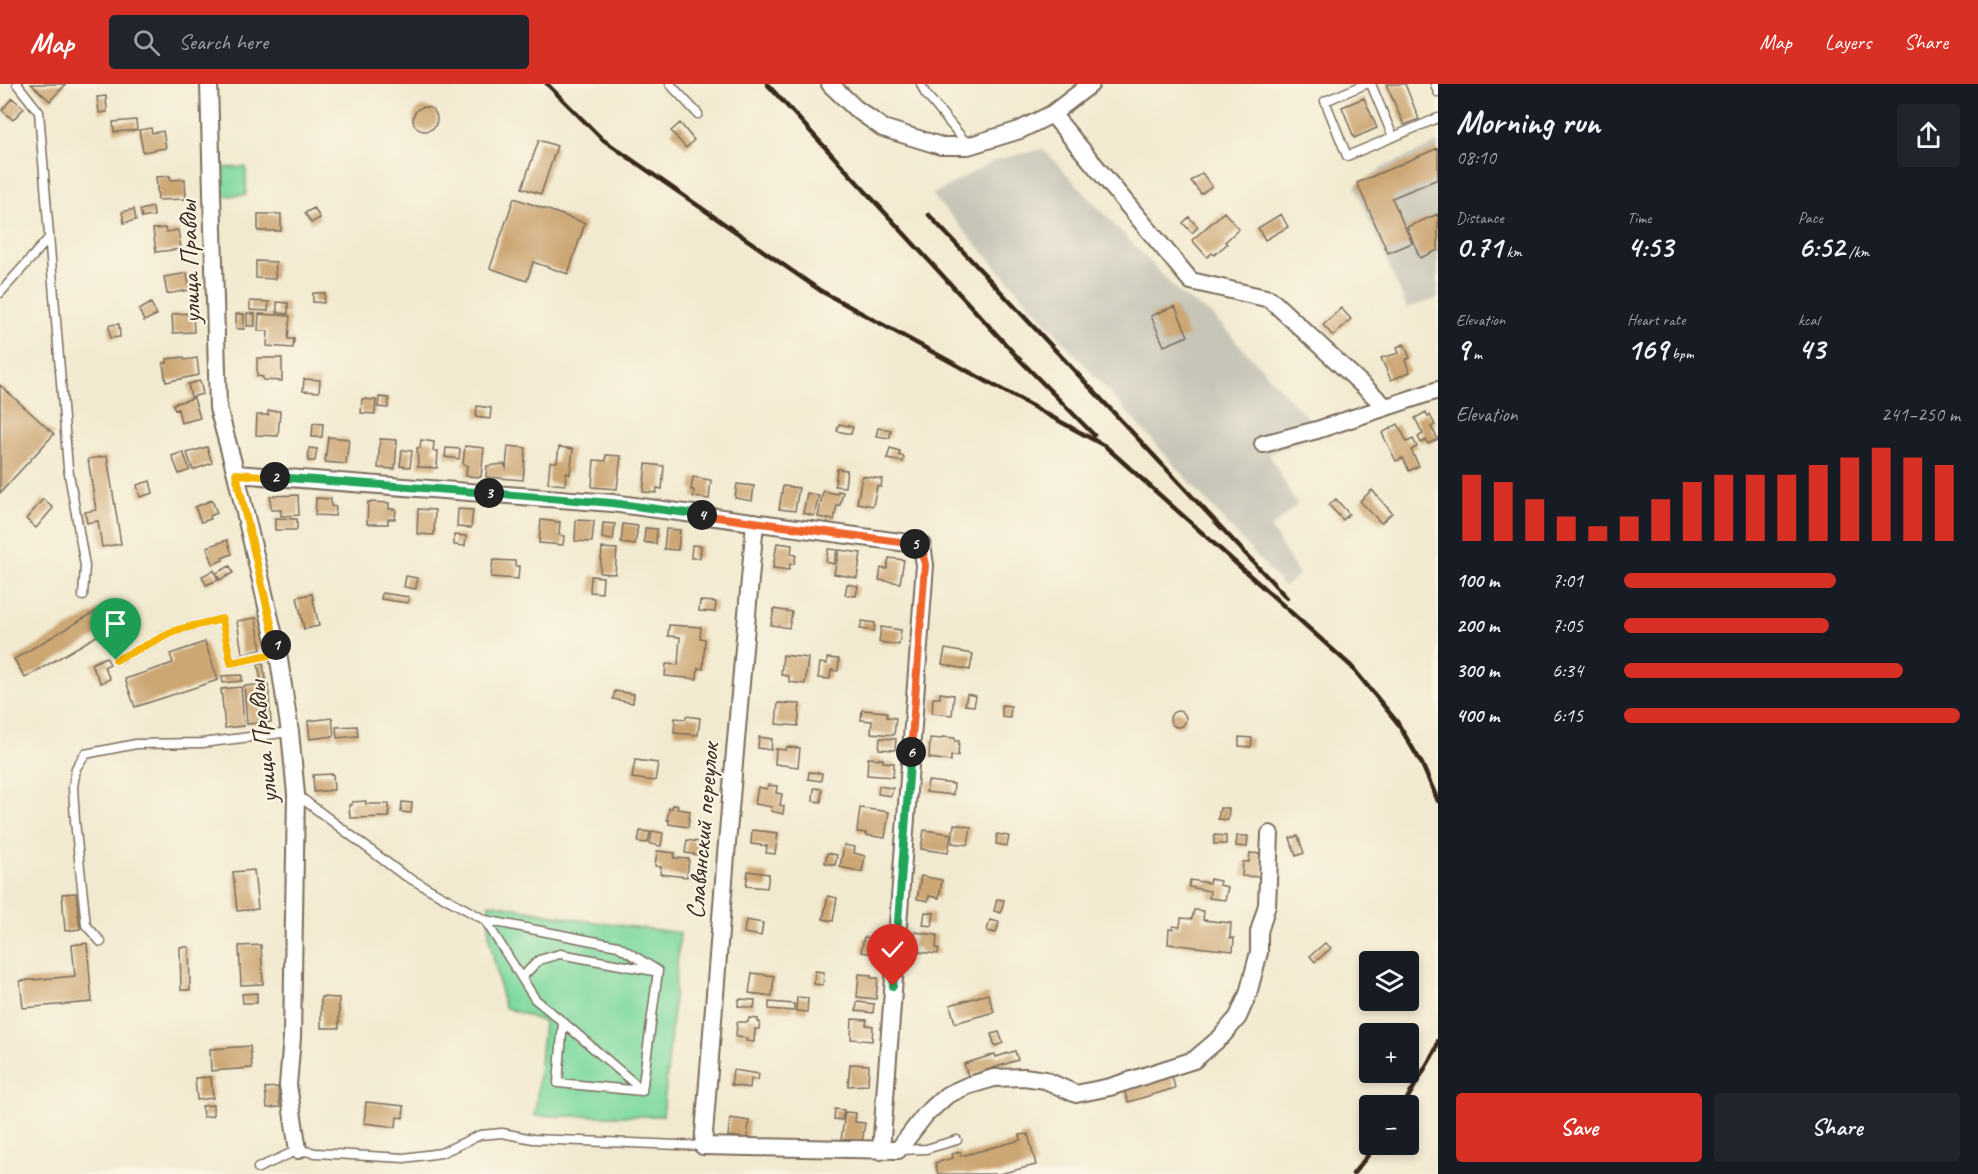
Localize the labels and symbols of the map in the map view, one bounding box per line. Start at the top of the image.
street label: улица Правды [171,198,208,326]
pin: 2 [260,462,290,492]
pin: 3 [474,478,504,508]
pin: 4 [687,500,717,530]
pin: 5 [900,529,930,559]
pin [90,598,141,660]
pin: 1 [261,630,291,660]
street label: улица Правды [239,677,286,807]
pin: 6 [896,737,926,767]
street label: Славянский переулок [678,739,727,920]
pin [867,924,918,986]

